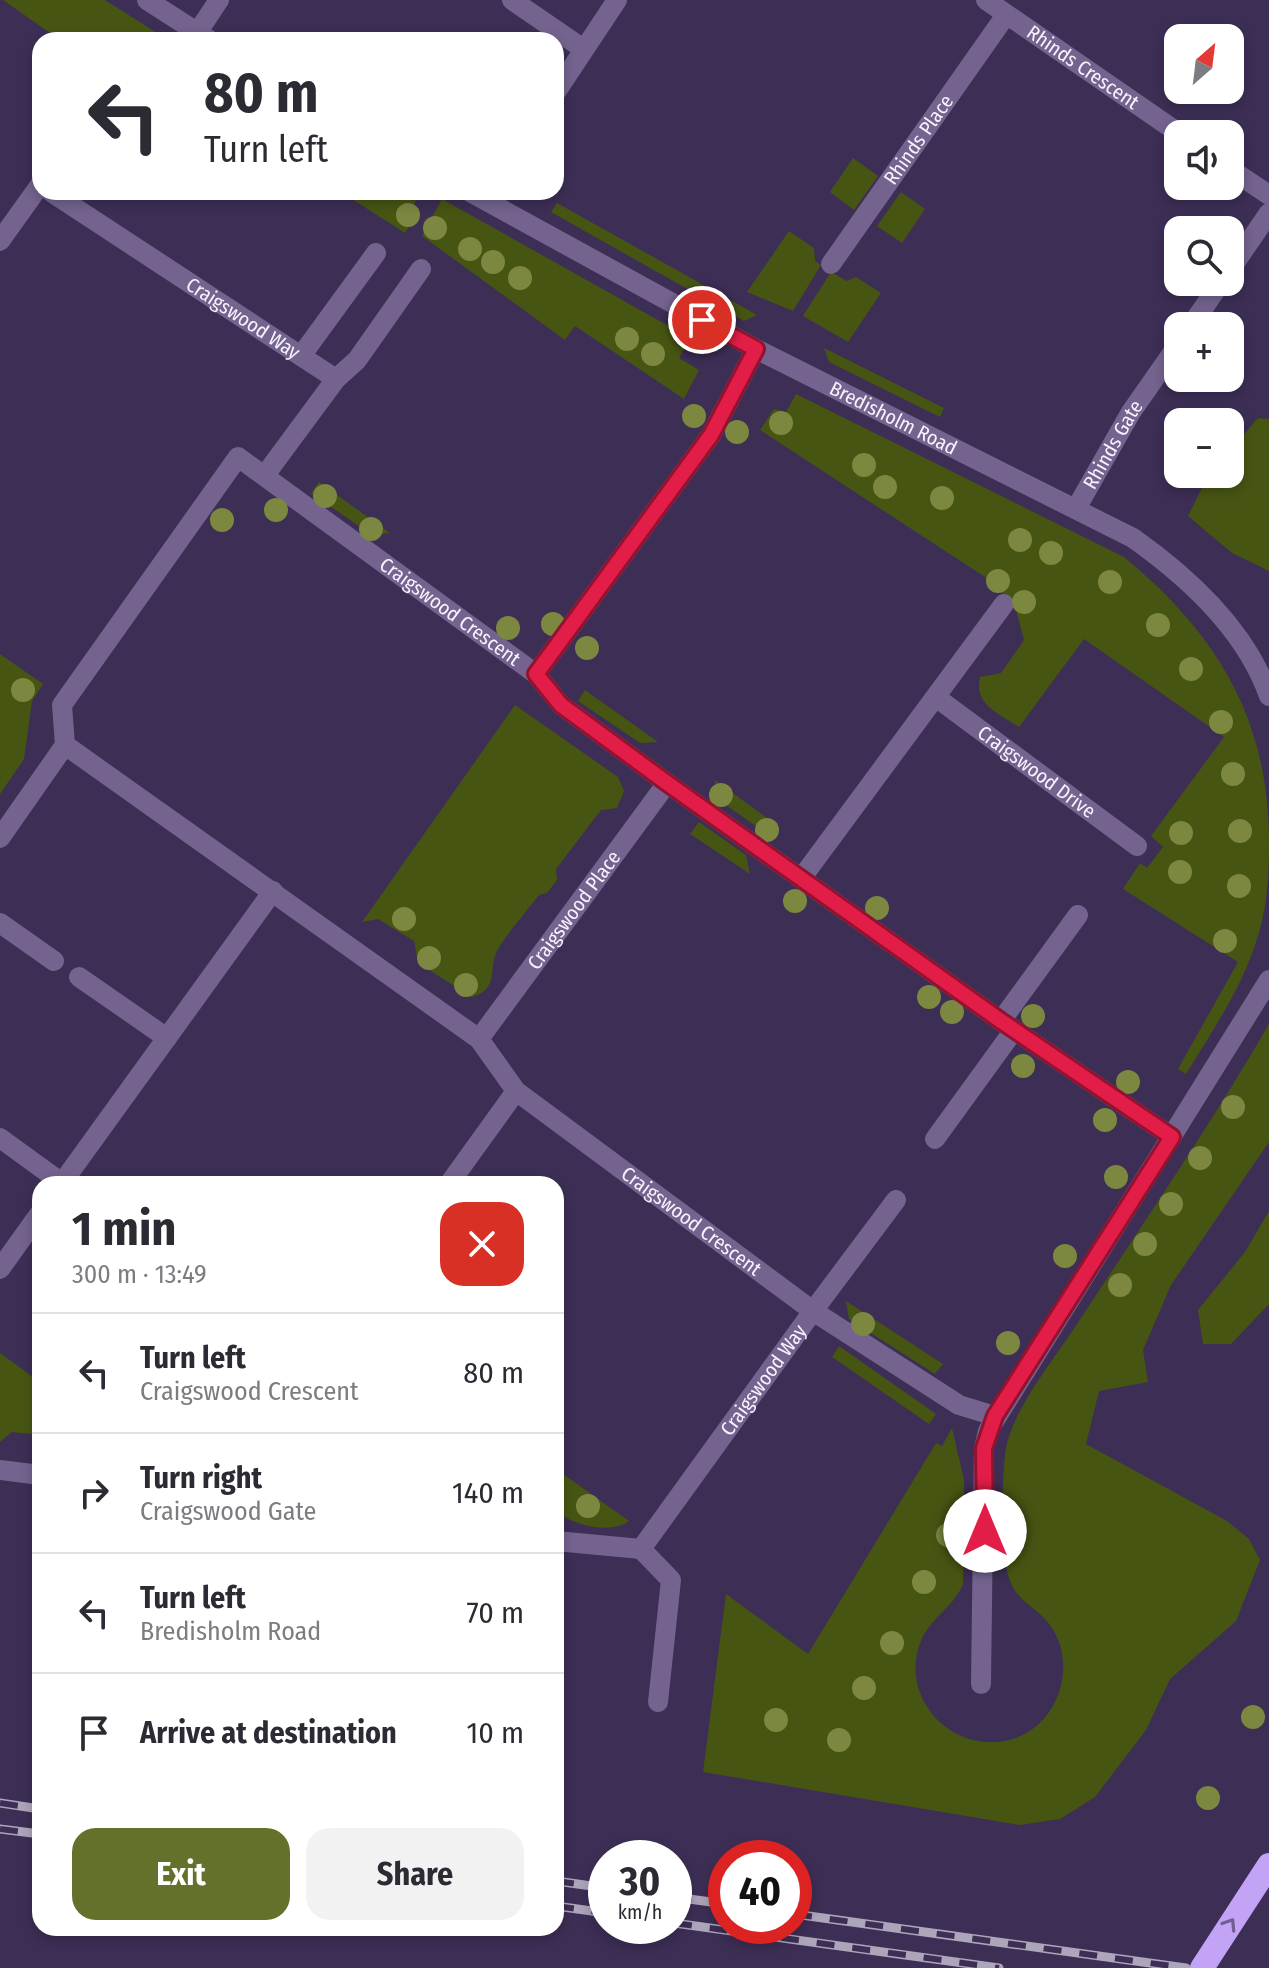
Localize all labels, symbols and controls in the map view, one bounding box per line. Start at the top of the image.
street label: Rhinds Crescent [1022,20,1144,114]
north arrow [1164,24,1244,104]
map controls [1164,24,1244,488]
text: 80 m [204,60,319,127]
icon: left [72,64,176,168]
street label: Rhinds Place [879,90,958,189]
button: sound [1164,120,1244,200]
text: Turn left [204,128,328,172]
button: search [1164,216,1244,296]
street label: Craigswood Way [182,272,305,364]
pin [668,286,736,354]
icon: arrive [680,298,724,342]
button: + [1164,312,1244,392]
street label: Bredisholm Road [826,376,961,460]
street label: Rhinds Gate [1078,395,1148,493]
button: − [1164,408,1244,488]
street label: Craigswood Crescent [375,552,526,671]
street label: Craigswood Drive [973,720,1100,823]
street label: Craigswood Place [522,846,625,974]
street label: Craigswood Crescent [617,1161,767,1281]
text: 1 min [72,1200,177,1258]
button: close [440,1202,524,1286]
text: 300 m · 13:49 [72,1259,207,1290]
street label: Craigswood Way [715,1320,811,1440]
text: Turn left [140,1340,246,1376]
icon: left [72,1351,116,1395]
text: 80 m [463,1355,524,1391]
text: Craigswood Crescent [140,1376,359,1407]
text: Turn right [140,1460,262,1496]
icon: right [72,1471,116,1515]
text: 140 m [452,1475,524,1511]
position arrow [943,1489,1027,1573]
text: Craigswood Gate [140,1496,316,1527]
text: Turn left [140,1580,246,1616]
icon: left [72,1591,116,1635]
text: 70 m [466,1595,524,1631]
text: Bredisholm Road [140,1616,321,1647]
icon: arrive [72,1711,116,1755]
text: Arrive at destination [140,1715,397,1751]
text: 10 m [467,1715,524,1751]
button: Exit [72,1828,290,1920]
button: Share [306,1828,524,1920]
speed limit sign: 40 [708,1840,812,1944]
text: 30 [620,1858,660,1906]
text: km/h [618,1900,662,1924]
one-way arrow [1221,1919,1236,1933]

